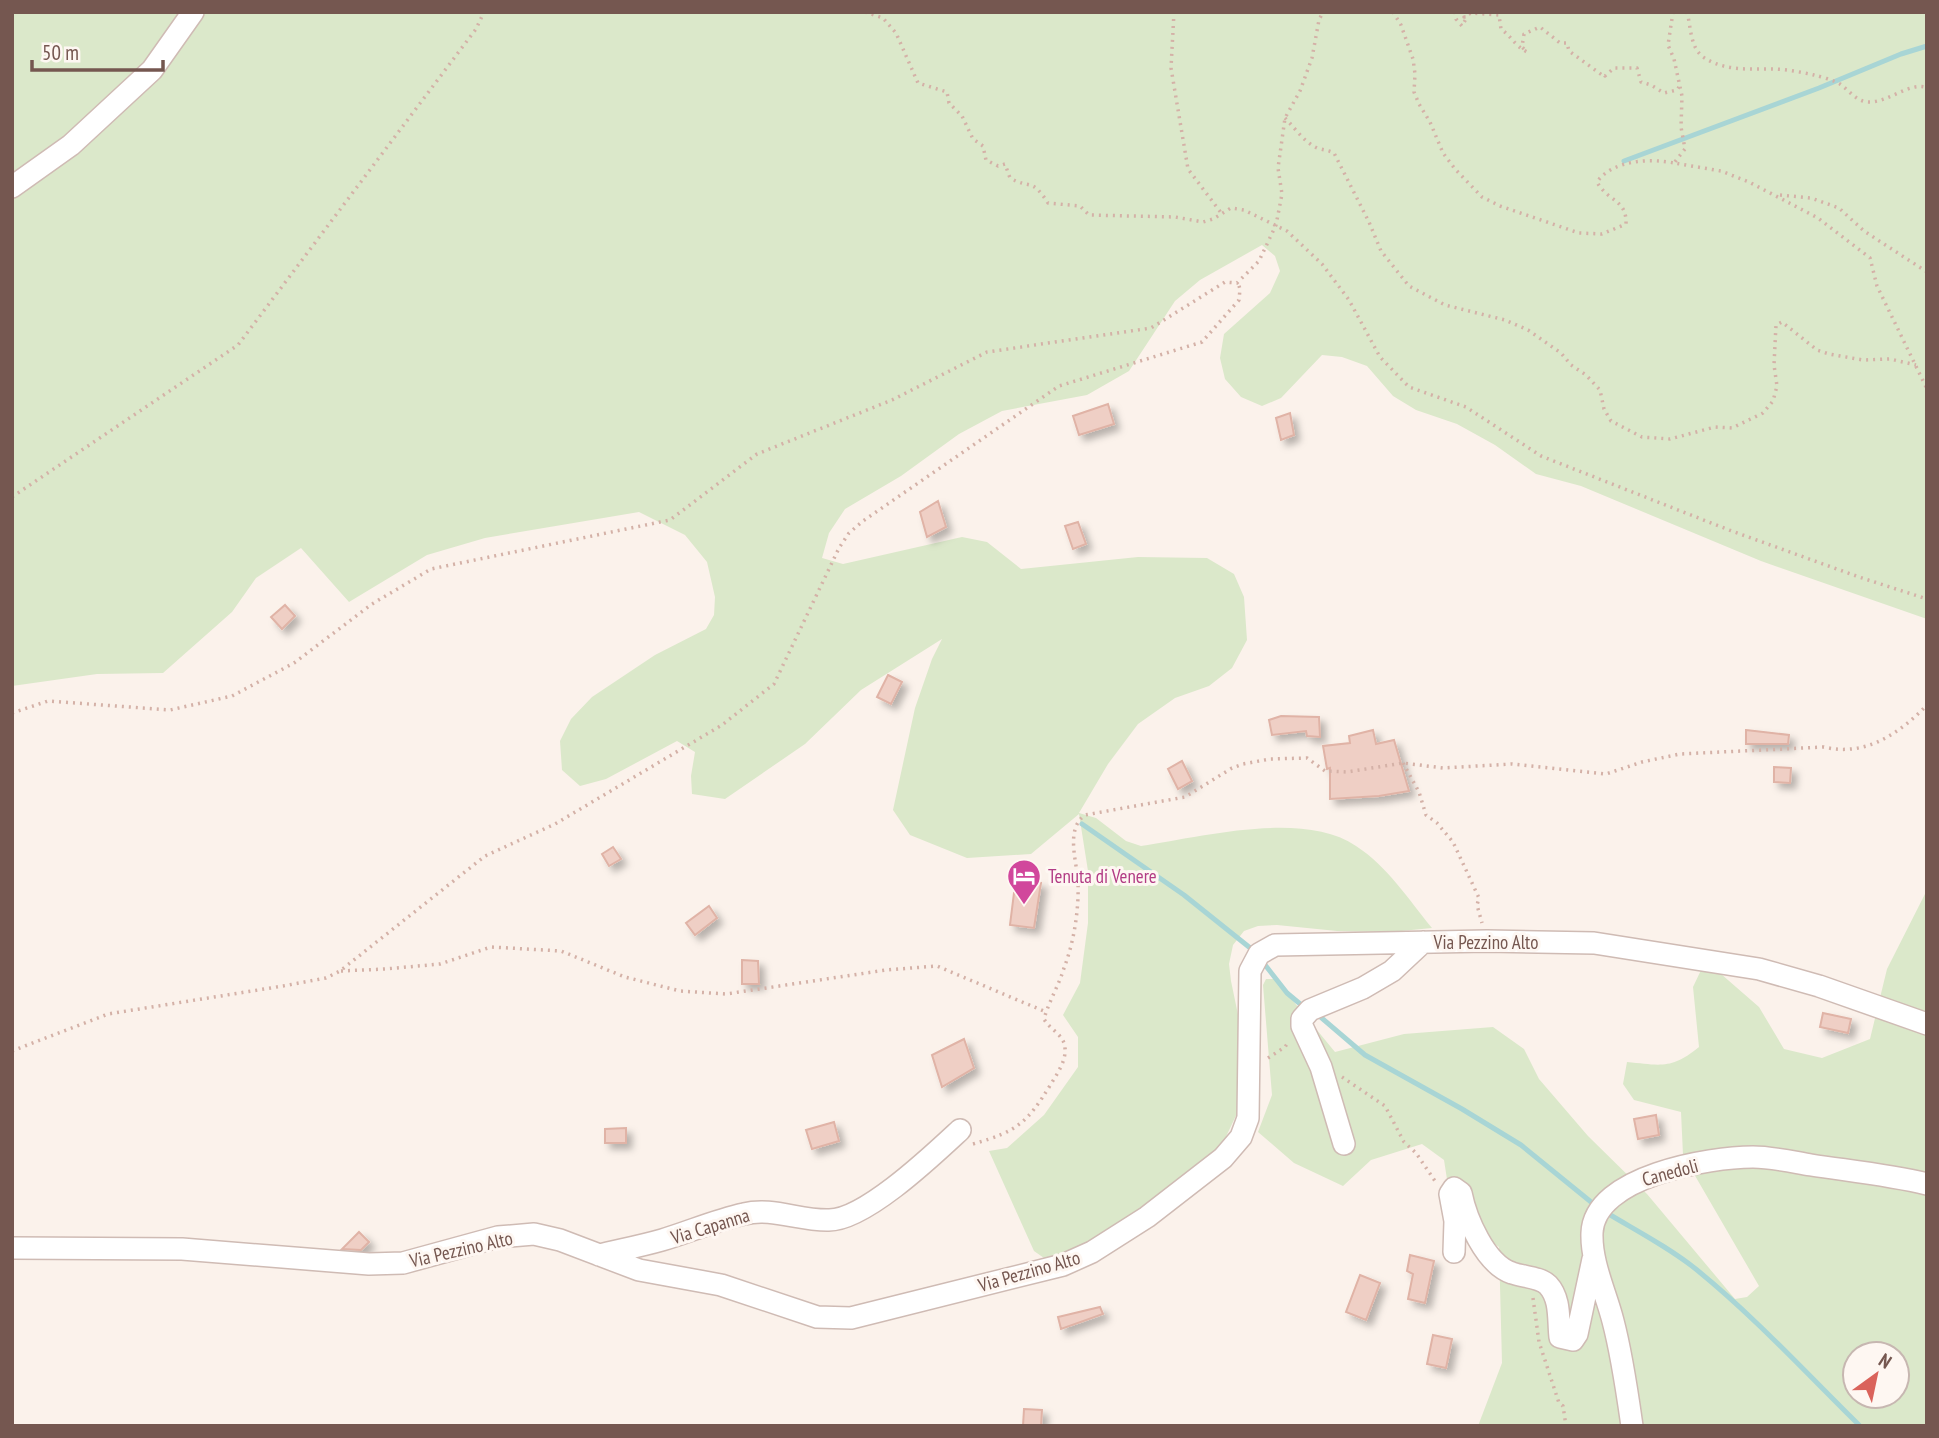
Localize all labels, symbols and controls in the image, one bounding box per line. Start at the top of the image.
scale bar [32,28,163,72]
text: 50 m [42,39,79,66]
hotel icon: Tenuta di Venere [1005,857,1043,906]
place label: Tenuta di Venere [1048,864,1157,888]
street label: Via Pezzino Alto [1433,930,1538,954]
street label: Canedoli [1639,1153,1701,1191]
street label: Via Capanna [667,1203,752,1250]
street label: Via Pezzino Alto [406,1226,515,1273]
street label: Via Pezzino Alto [974,1245,1083,1297]
north arrow [1841,1340,1911,1410]
text: N [1874,1348,1896,1374]

